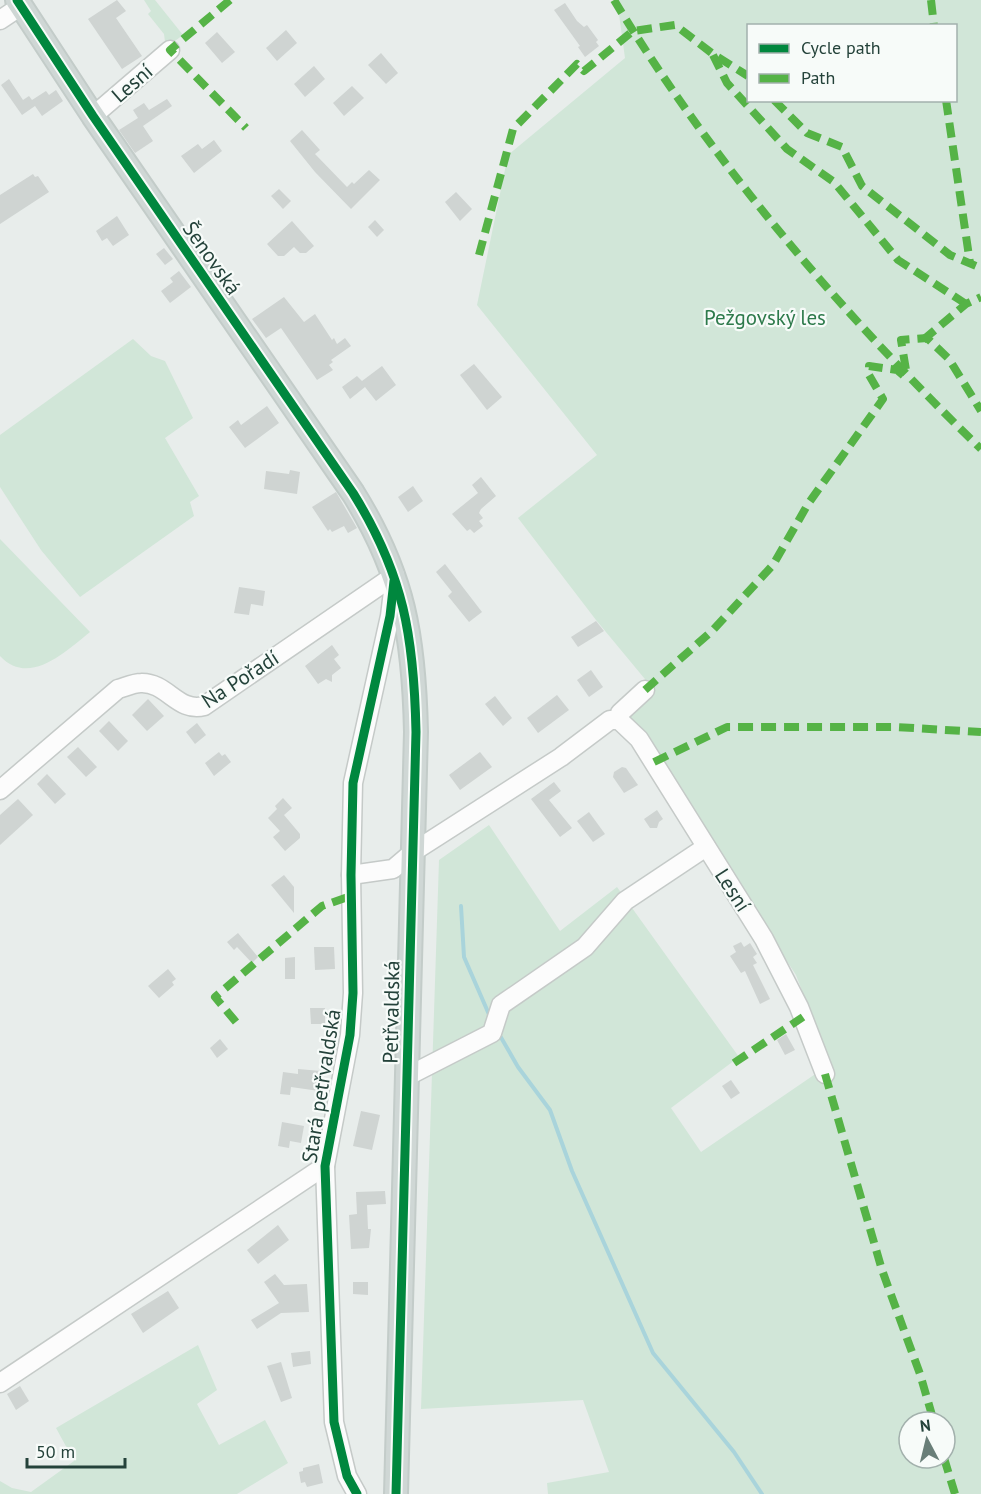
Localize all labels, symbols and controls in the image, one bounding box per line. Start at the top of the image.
legend [747,24,957,102]
text: Cycle path [801,36,881,59]
street label: Lesní [106,57,159,108]
text: Path [801,66,835,89]
street label: Šenovská [177,216,247,300]
park label: Pežgovský les [704,304,826,331]
street label: Na Pořadí [196,644,284,714]
street label: Lesní [709,863,757,917]
street label: Petřvaldská [377,960,405,1064]
street label: Stará petřvaldská [296,1007,346,1165]
north arrow [897,1410,957,1470]
text: N [919,1415,932,1436]
scale bar [27,1431,124,1469]
text: 50 m [36,1440,75,1463]

